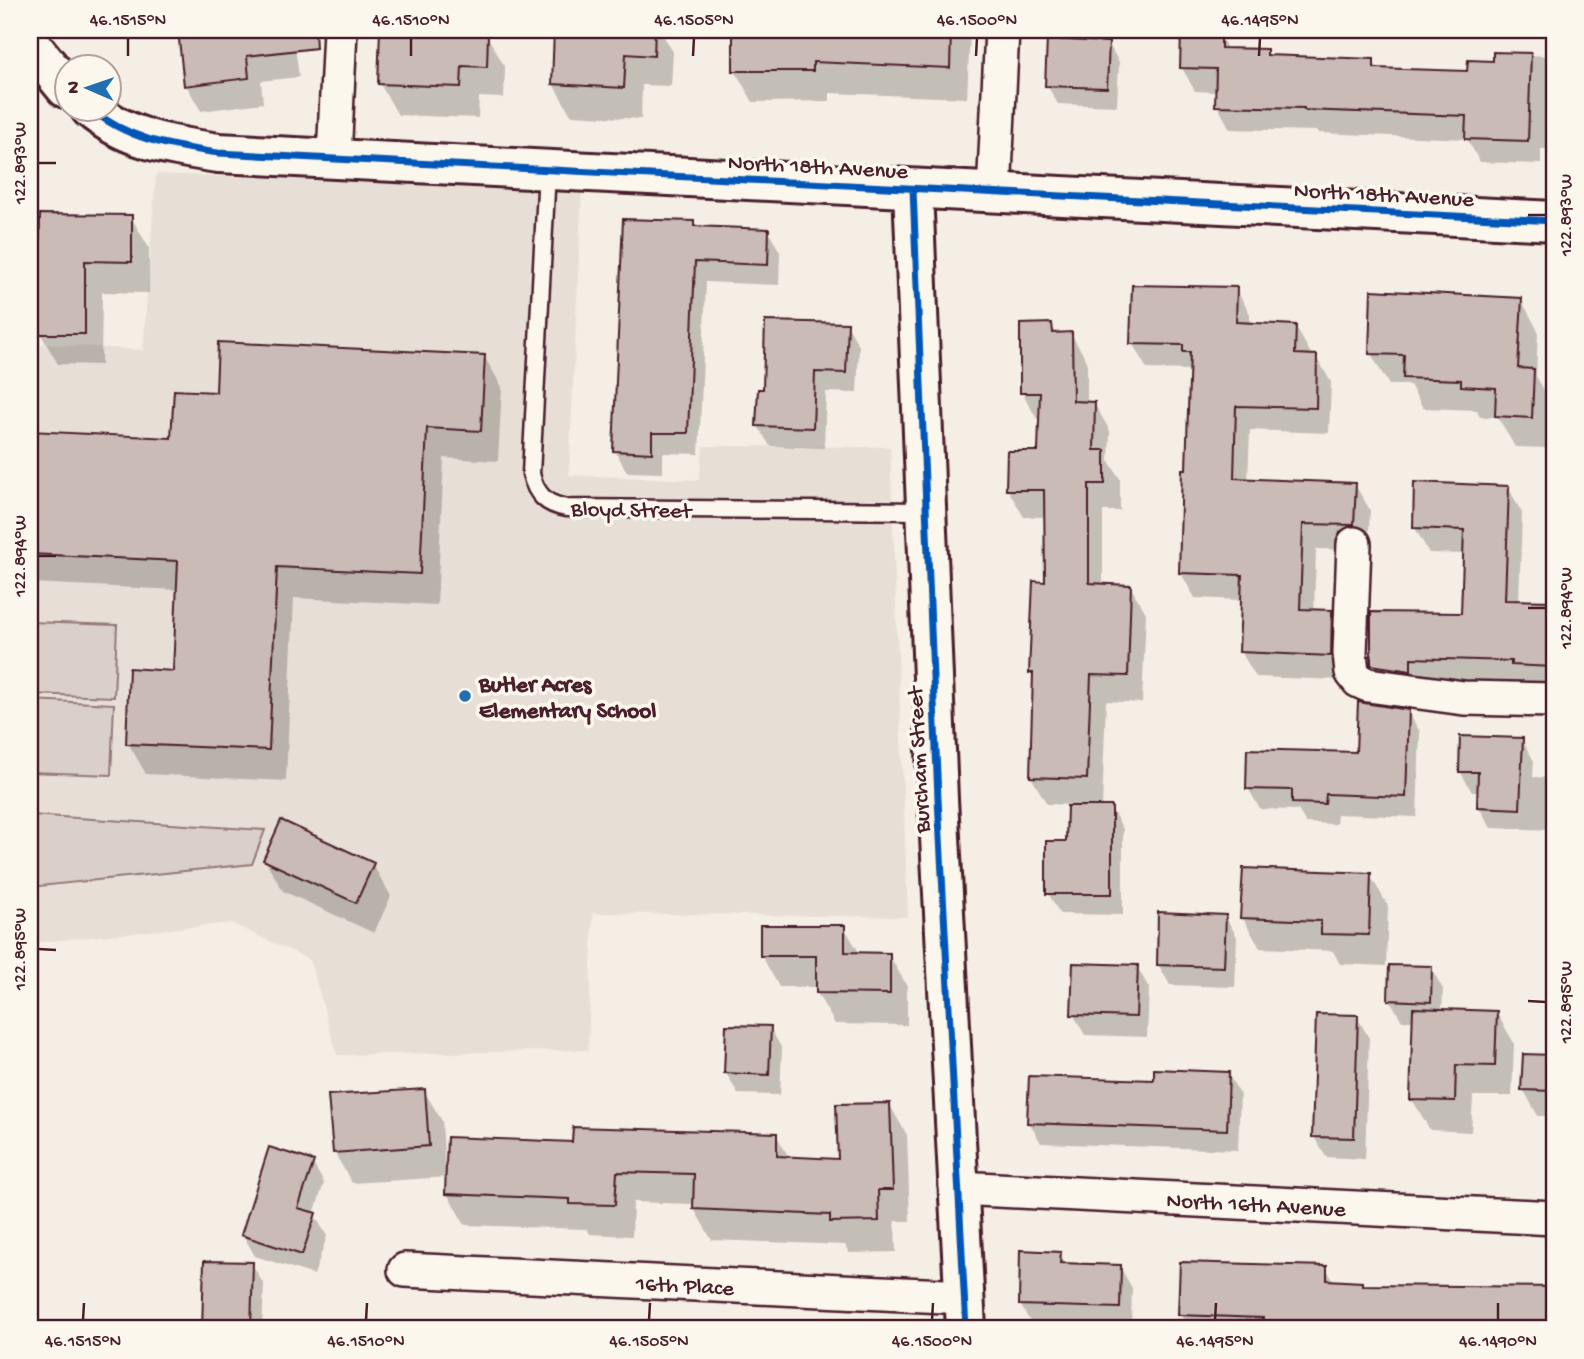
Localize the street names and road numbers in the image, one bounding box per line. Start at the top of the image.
street label: North 18th Avenue [727,150,910,187]
street label: North 18th Avenue [1293,178,1476,215]
street label: Bloyd Street [570,497,693,526]
street label: Burcham Street [903,684,938,835]
street label: North 16th Avenue [1165,1188,1347,1225]
street label: 16th Place [634,1271,736,1304]

